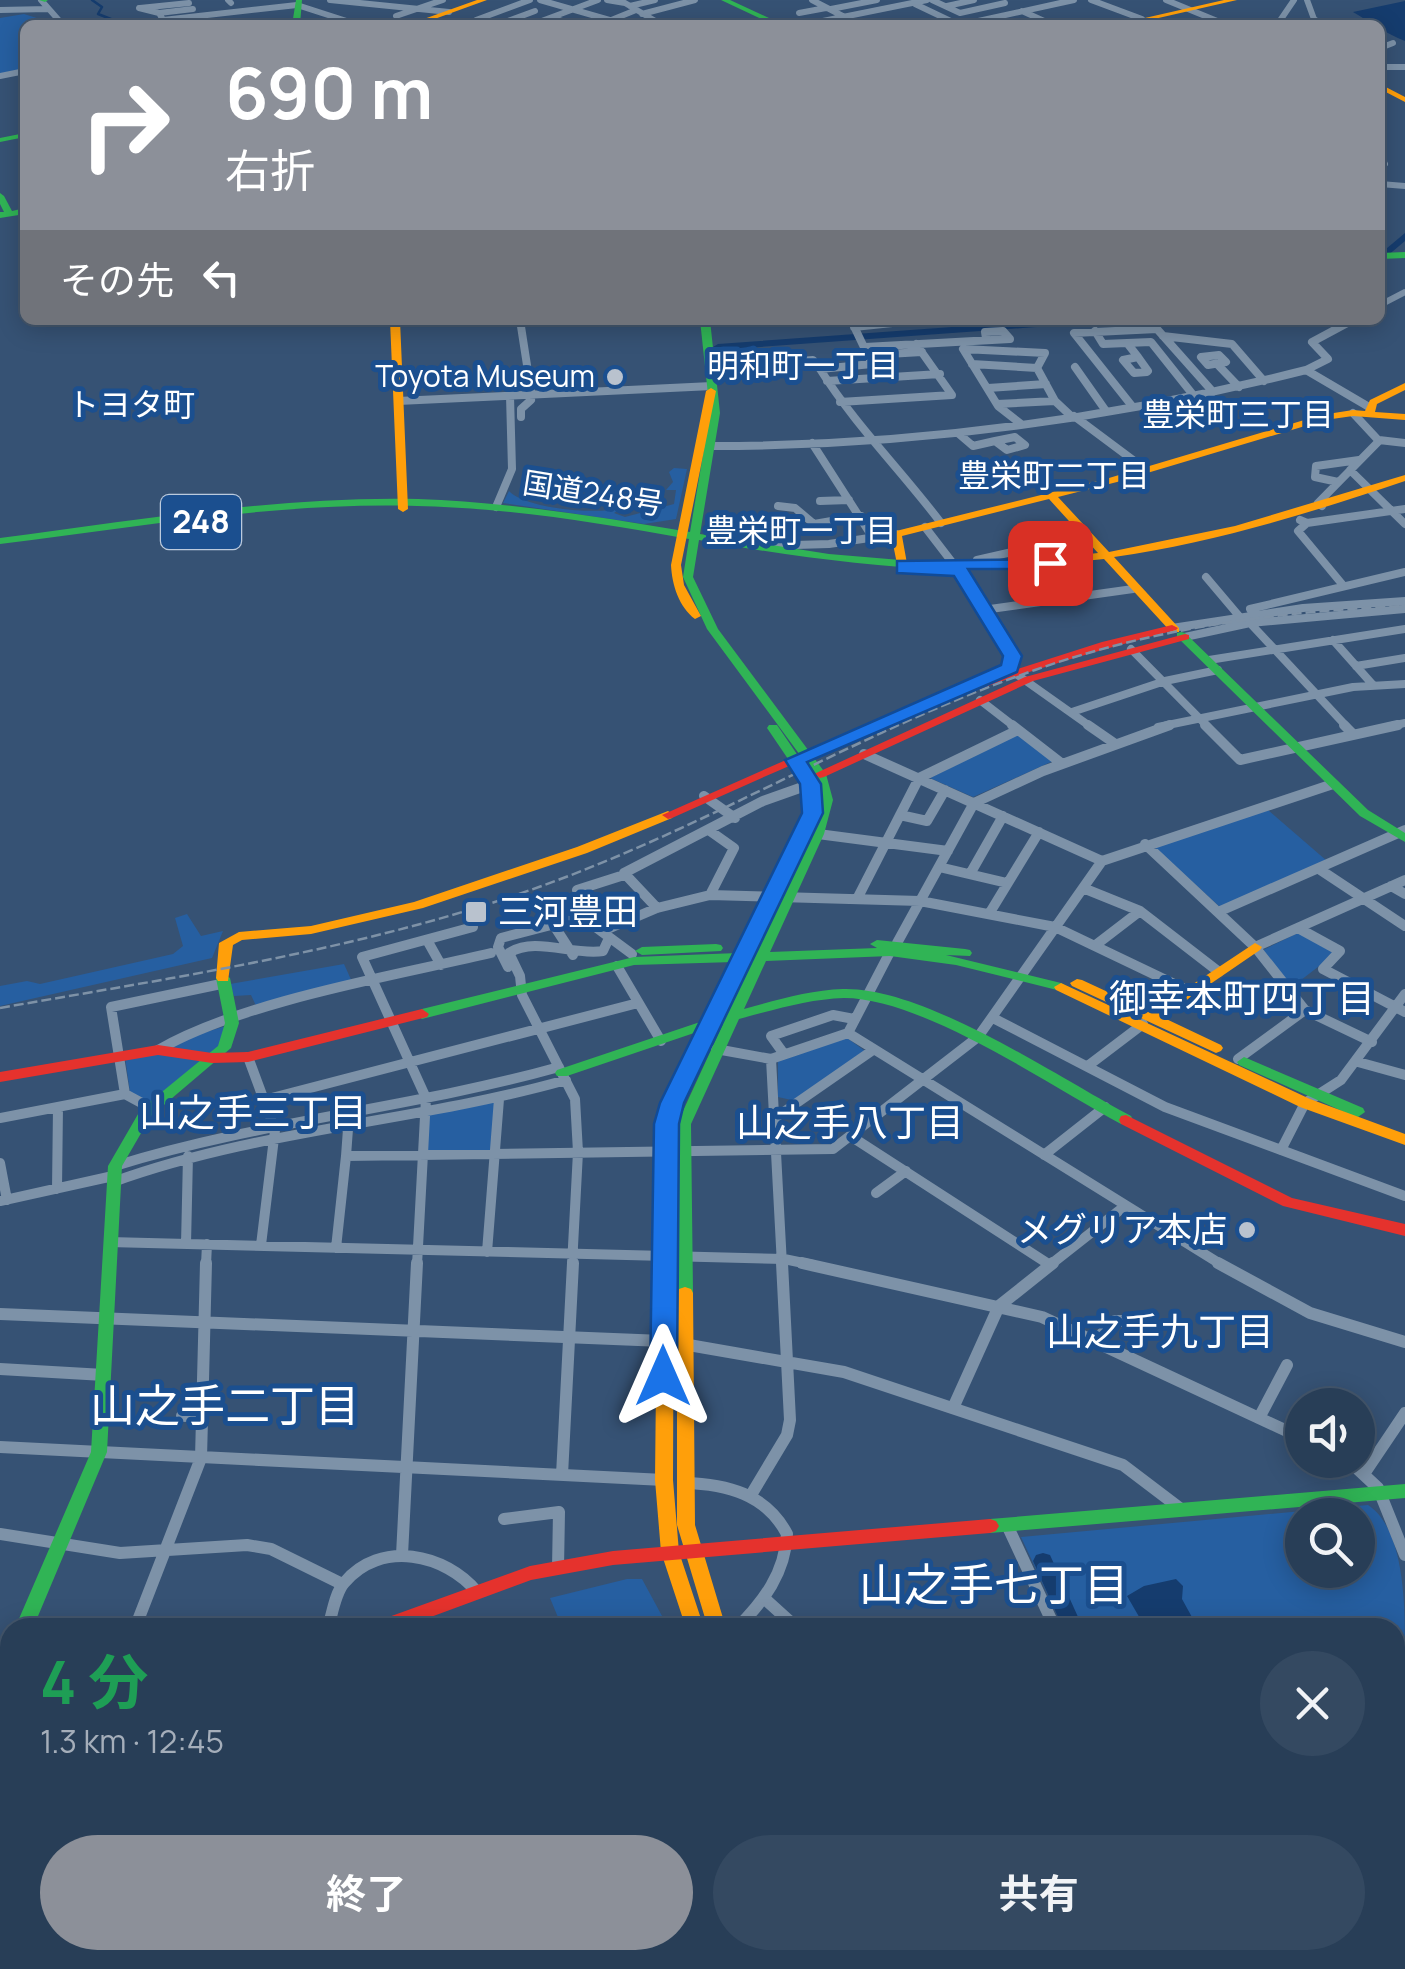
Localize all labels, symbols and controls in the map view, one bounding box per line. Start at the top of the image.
text: 690 m [225,44,433,140]
icon: right [60,60,190,190]
text: 右折 [225,139,315,201]
icon: left [194,250,249,305]
text: その先 [60,253,174,305]
district label: 明和町一丁目 [707,343,899,387]
place label: Toyota Museum [375,355,595,396]
marker: Toyota Museum [604,366,626,388]
district label: トヨタ町 [67,382,195,426]
district label: 豊栄町三丁目 [1142,392,1334,436]
district label: 豊栄町二丁目 [958,453,1150,497]
street label: 国道248号 [520,461,666,524]
road number: 248 [161,495,241,549]
district label: 豊栄町一丁目 [705,508,897,552]
pin [1008,521,1093,606]
icon: arrive [1023,536,1078,591]
place label: 三河豊田 [498,887,638,935]
marker: 三河豊田 [463,899,489,925]
district label: 御幸本町四丁目 [1109,971,1375,1023]
district label: 山之手三丁目 [139,1085,367,1137]
district label: 山之手八丁目 [736,1095,964,1147]
place label: メグリア本店 [1017,1205,1227,1253]
marker: メグリア本店 [1236,1219,1258,1241]
district label: 山之手九丁目 [1046,1304,1274,1356]
position arrow [611,1324,715,1428]
district label: 山之手二丁目 [90,1374,360,1436]
map controls [1285,1388,1375,1588]
button: sound [1285,1388,1375,1478]
button: search [1285,1498,1375,1588]
district label: 山之手七丁目 [859,1553,1129,1615]
text: 4 分 [40,1640,149,1722]
button: close [1260,1651,1365,1756]
text: 1.3 km · 12:45 [40,1719,224,1763]
button: 終了 [40,1835,693,1950]
button: 共有 [713,1835,1365,1950]

